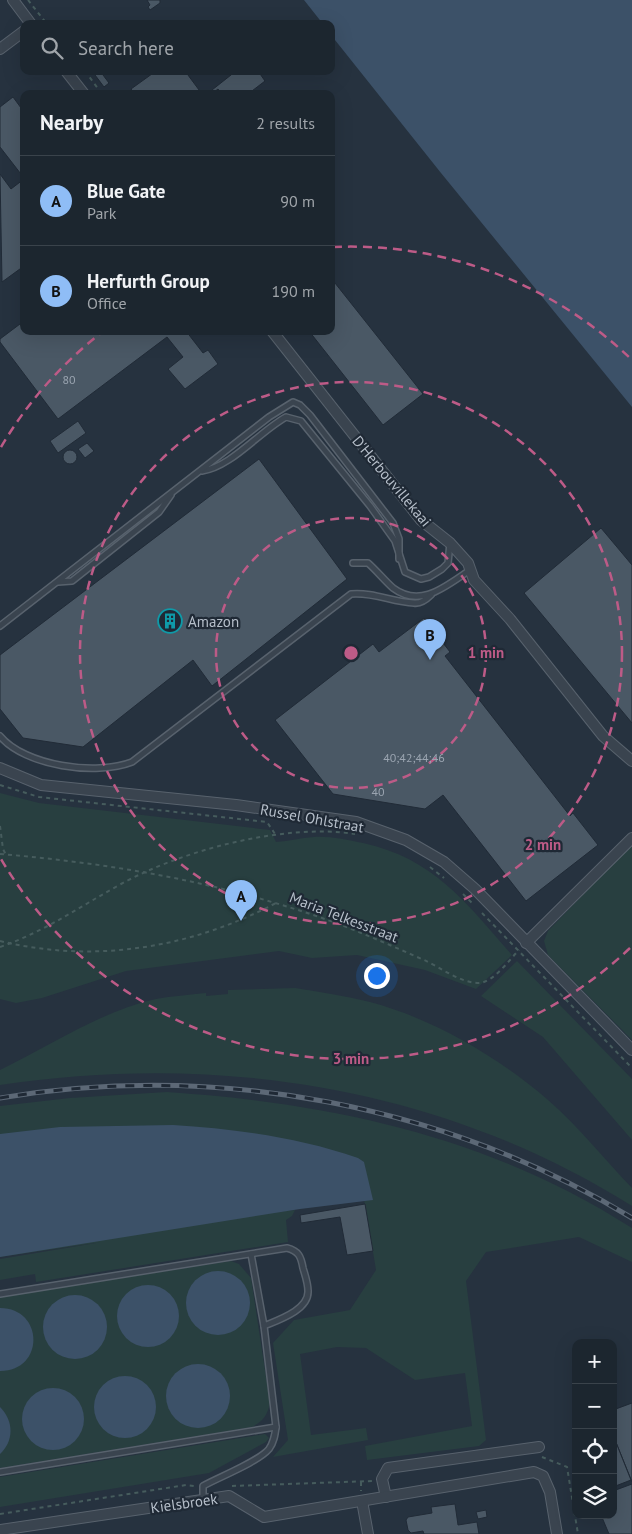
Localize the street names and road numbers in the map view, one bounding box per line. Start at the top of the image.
street label: D'Herbouvillekaai [348,432,436,530]
street label: Russel Ohlstraat [259,800,365,836]
street label: Maria Telkesstraat [287,887,401,947]
street label: Kielsbroek [149,1489,220,1517]

